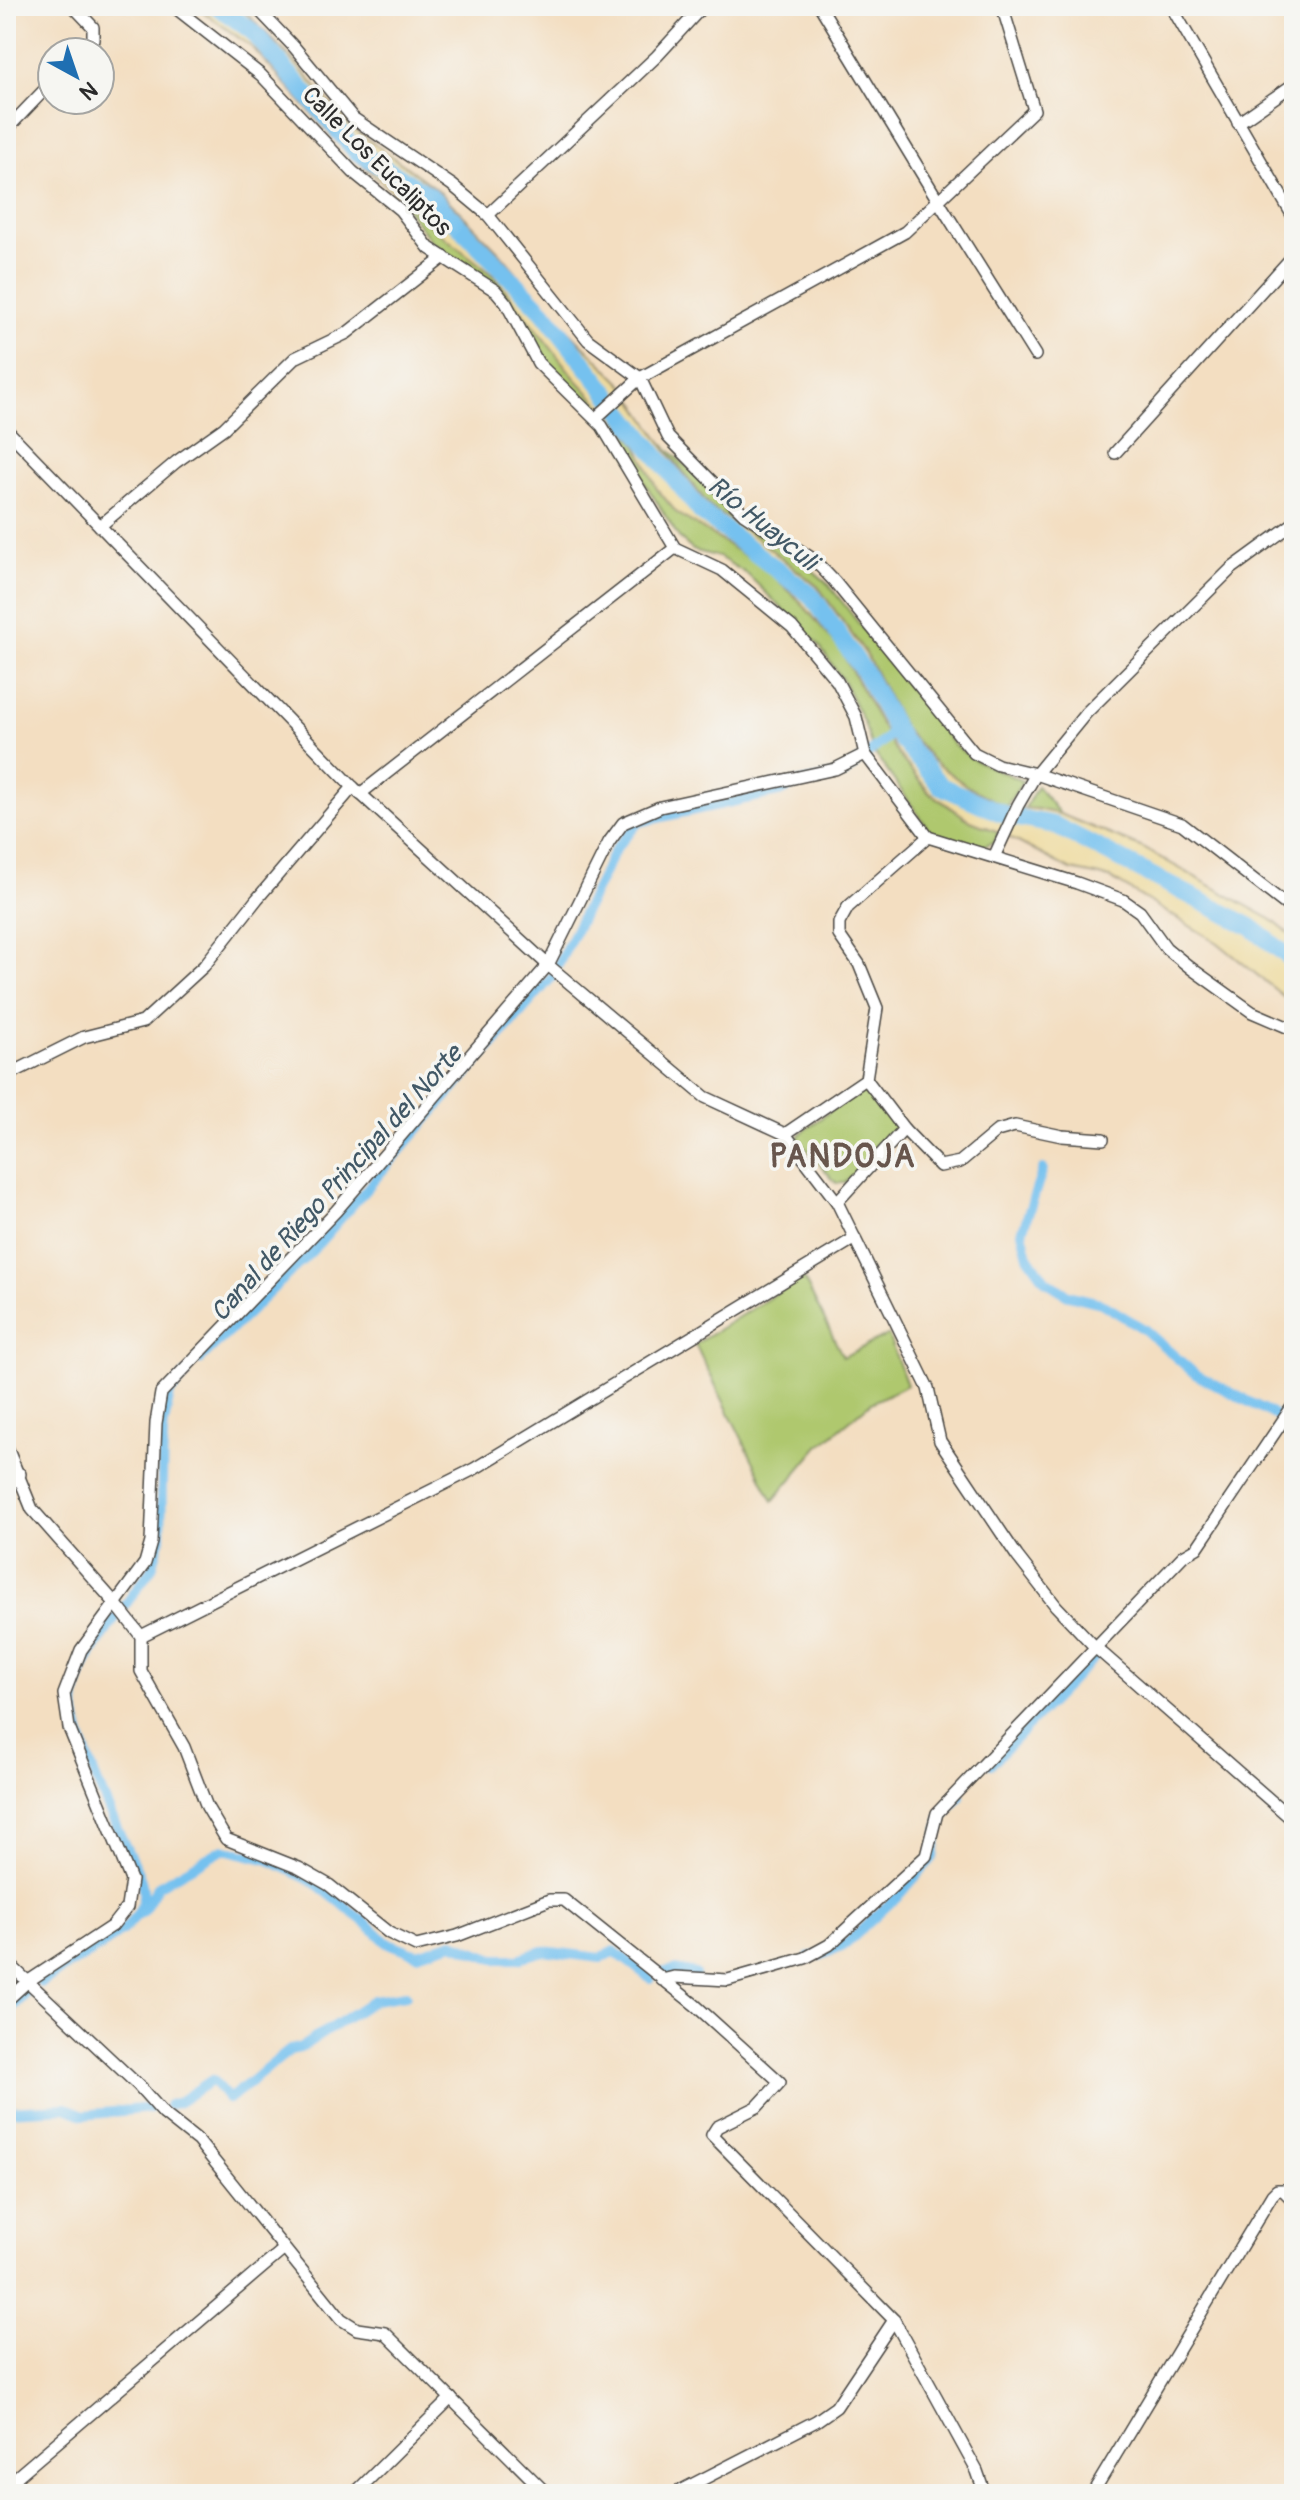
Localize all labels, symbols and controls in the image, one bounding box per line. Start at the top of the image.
north arrow [36,36,116,116]
text: N [73,75,103,106]
street label: Calle Los Eucaliptos [296,81,458,242]
water label: Río Huayculi [701,470,827,580]
water label: Canal de Riego Principal del Norte [204,1037,471,1328]
district label: PANDOJA [769,1137,917,1177]

